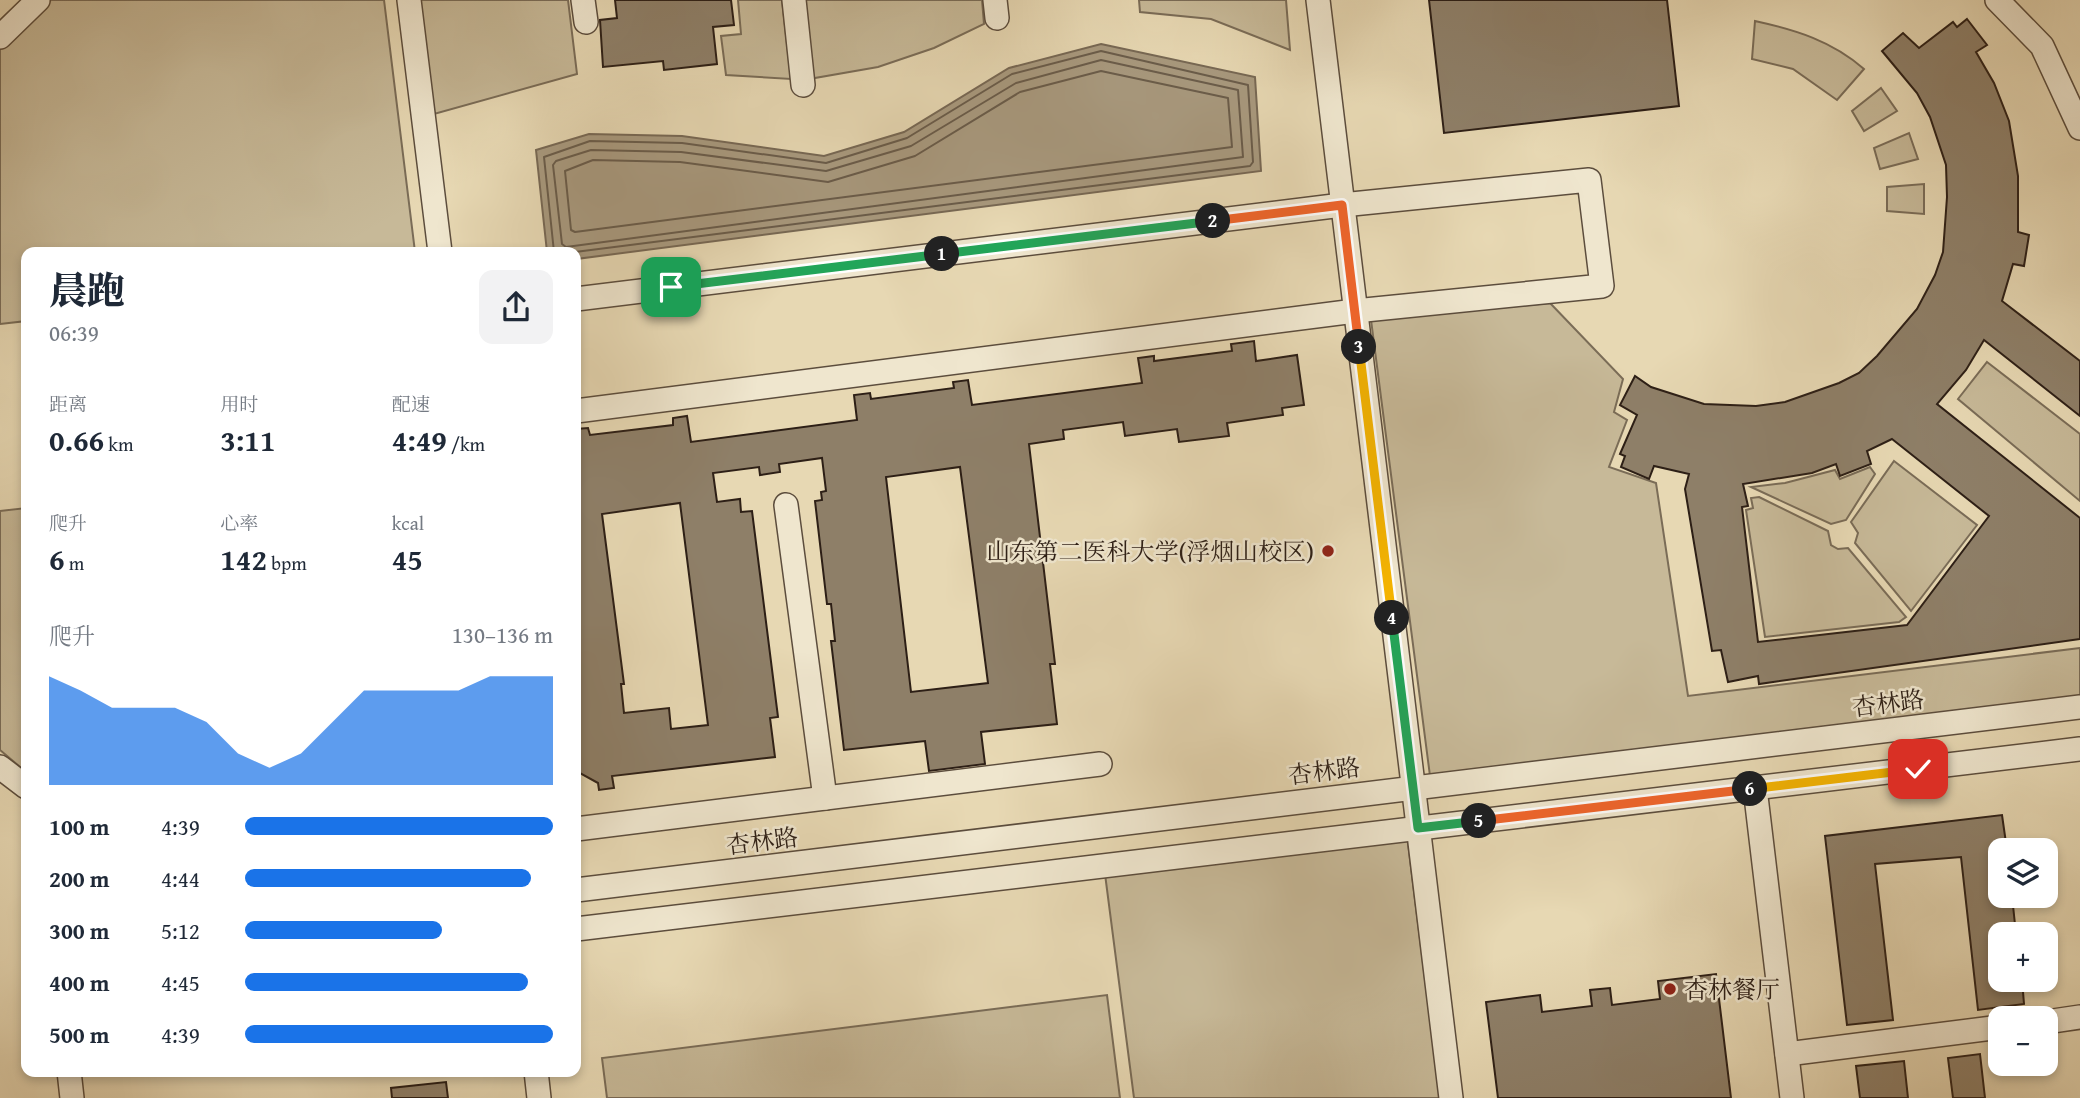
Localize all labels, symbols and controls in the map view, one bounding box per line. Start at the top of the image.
pin: 2 [1196,204,1230,238]
text: 2 [1208,206,1217,234]
pin: 1 [925,236,960,272]
text: 1 [937,239,946,267]
pin [641,257,701,317]
text: 晨跑 [49,262,125,318]
icon: arrive [652,268,690,306]
button: share [479,270,553,344]
text: 06:39 [49,316,99,349]
pin: 3 [1342,330,1376,364]
text: 3 [1354,332,1363,360]
text: 距离 [49,390,87,418]
text: 用时 [220,390,258,418]
text: 配速 [392,390,430,418]
text: 0.66 [49,418,104,462]
text: 3:11 [220,418,275,462]
text: 4:49 [392,418,447,462]
text: km [104,430,133,458]
text: /km [447,430,485,458]
text: 爬升 [49,509,87,537]
text: 心率 [220,509,258,537]
text: kcal [392,509,424,537]
place label: 山东第二医科大学(浮烟山校区) [987,534,1314,569]
text: 6 [49,537,65,581]
text: 142 [220,537,267,581]
text: 45 [392,537,423,581]
marker: 山东第二医科大学(浮烟山校区) [1320,543,1336,559]
text: m [65,549,84,577]
text: bpm [267,549,307,577]
pin: 4 [1374,600,1410,636]
text: 4 [1387,603,1396,631]
text: 130–136 m [452,618,553,651]
text: 爬升 [49,619,95,652]
street label: 杏林路 [1850,681,1926,725]
pin [1888,739,1948,799]
street label: 杏林路 [1286,749,1362,793]
icon: check [1899,750,1937,788]
pin: 6 [1732,772,1768,806]
text: 6 [1745,774,1754,802]
pin: 5 [1462,804,1496,838]
text: 5 [1474,806,1483,834]
text: 100 m [49,810,110,843]
text: 4:39 [161,810,200,843]
street label: 杏林路 [724,819,800,863]
map controls [1988,838,2058,1076]
button: layers [1988,838,2058,908]
text: 200 m [49,862,110,895]
text: 4:44 [161,862,200,895]
text: 300 m [49,914,110,947]
text: 5:12 [161,914,200,947]
button: + [1988,922,2058,992]
text: 400 m [49,966,110,999]
text: 4:45 [161,966,200,999]
place label: 杏林餐厅 [1684,972,1780,1007]
marker: 杏林餐厅 [1662,981,1678,997]
button: − [1988,1006,2058,1076]
text: 500 m [49,1018,110,1051]
text: 4:39 [161,1018,200,1051]

